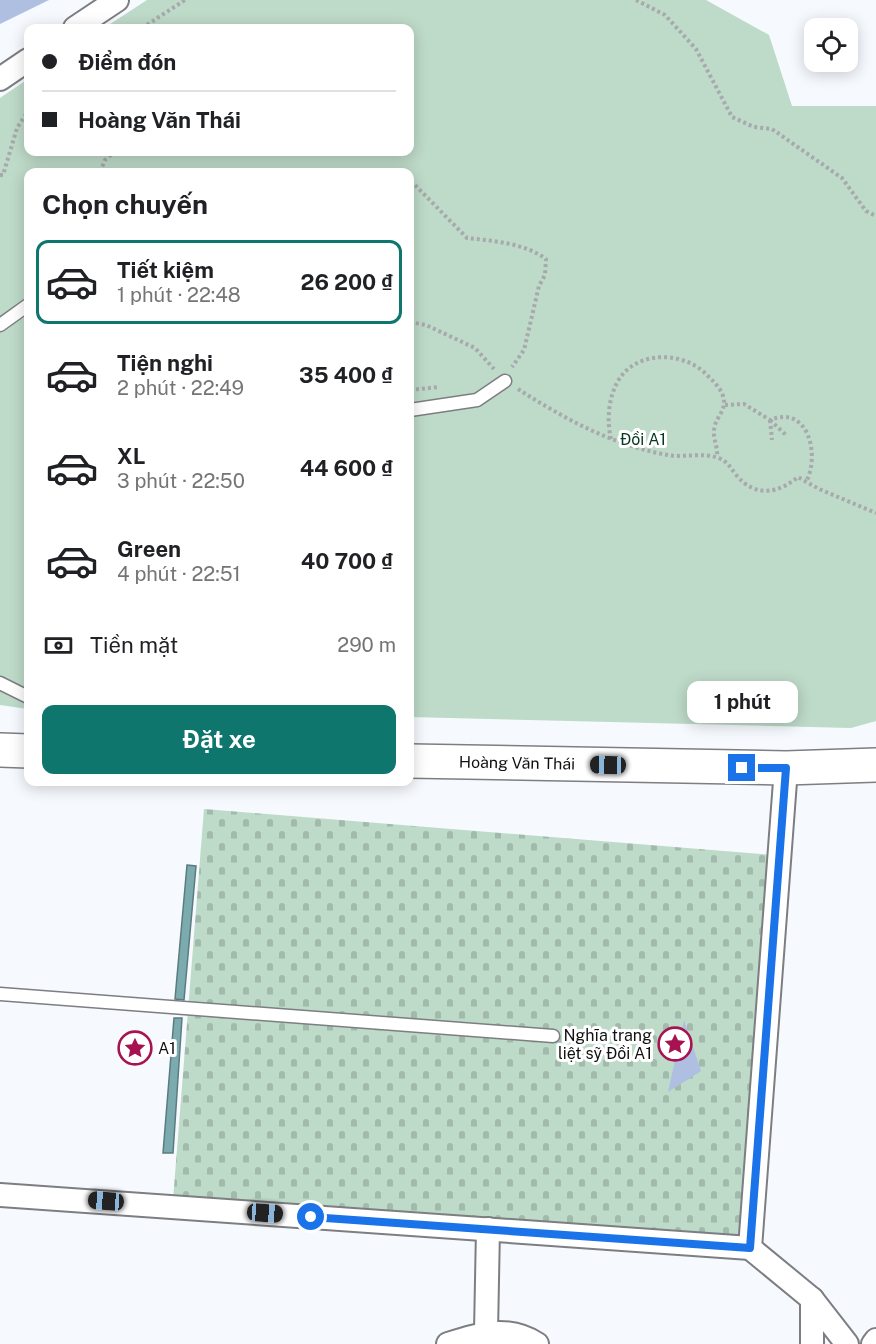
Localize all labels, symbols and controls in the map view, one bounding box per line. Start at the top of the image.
map controls [804,18,858,72]
button: locate [804,18,858,72]
text: Điểm đón [78,49,176,75]
text: Hoàng Văn Thái [78,107,241,133]
text: Chọn chuyến [42,188,208,220]
icon: car [45,255,99,309]
text: Tiết kiệm [117,257,214,283]
text: 26 200 ₫ [301,269,393,295]
text: 1 phút · 22:48 [117,283,241,307]
icon: car [45,348,99,402]
text: Tiện nghi [117,350,213,376]
text: 35 400 ₫ [299,362,393,388]
text: 2 phút · 22:49 [117,376,244,400]
park label: Đồi A1 [620,430,666,449]
icon: car [45,441,99,495]
text: XL [117,443,145,469]
text: 44 600 ₫ [300,455,393,481]
text: 3 phút · 22:50 [117,469,245,493]
icon: car [45,534,99,588]
text: Green [117,536,181,562]
text: 40 700 ₫ [301,548,393,574]
text: 4 phút · 22:51 [117,562,241,586]
icon: cash [42,629,75,662]
text: Tiền mặt [90,632,178,658]
text: 290 m [337,633,396,657]
callout: 1 phút [686,681,798,723]
text: 1 phút [714,690,771,714]
button: Đặt xe [42,705,396,774]
street label: Hoàng Văn Thái [459,752,575,774]
route end [728,754,755,781]
car [590,756,626,774]
place label: Nghĩa trang liệt sỹ Đồi A1 [558,1026,652,1063]
place icon: Nghĩa trang liệt sỹ Đồi A1 [657,1026,693,1062]
place icon: A1 [117,1030,153,1066]
place label: A1 [158,1039,176,1058]
car [87,1191,125,1211]
car [246,1203,284,1223]
route start [297,1203,324,1230]

